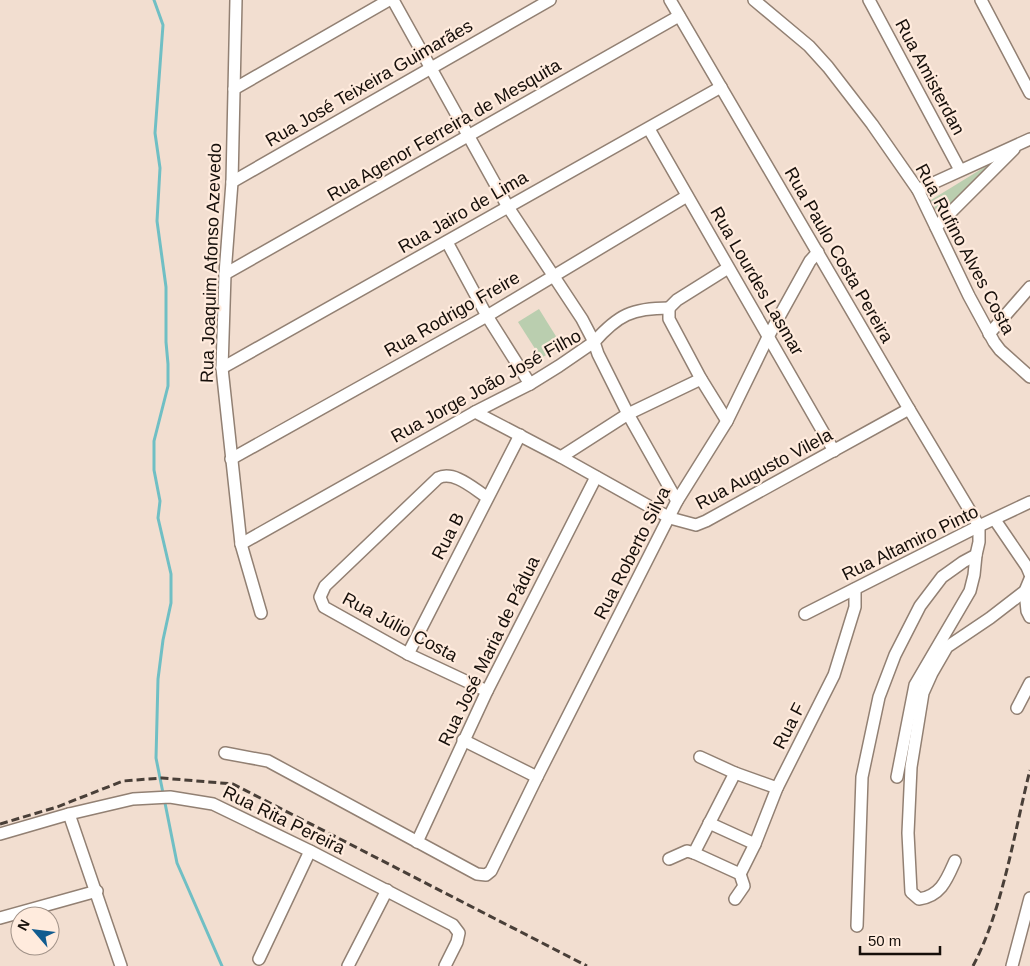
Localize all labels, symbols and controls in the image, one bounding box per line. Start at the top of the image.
street label: Rua José Teixeira Guimarães [262,15,476,151]
street label: Rua Amisterdan [891,16,969,138]
street label: Rua Agenor Ferreira de Mesquita [324,54,565,205]
street label: Rua Joaquim Afonso Azevedo [197,143,225,383]
street label: Rua Rufino Alves Costa [912,160,1019,338]
street label: Rua Paulo Costa Pereira [781,164,898,347]
street label: Rua Jairo de Lima [395,166,532,257]
street label: Rua Lourdes Lasmar [706,203,808,359]
street label: Rua Rodrigo Freire [381,267,523,361]
street label: Rua Jorge João José Filho [388,325,584,447]
street label: Rua Augusto Vilela [692,424,837,513]
street label: Rua Roberto Silva [590,483,675,623]
street label: Rua Altamiro Pinto [839,501,981,585]
street label: Rua B [428,509,468,563]
street label: Rua José Maria de Pádua [434,552,544,749]
street label: Rua Júlio Costa [339,588,462,666]
street label: Rua F [769,700,809,752]
street label: Rua Rita Pereira [220,782,349,859]
north arrow [10,906,60,956]
text: N [14,917,33,933]
scale bar [860,924,940,956]
text: 50 m [868,932,901,949]

